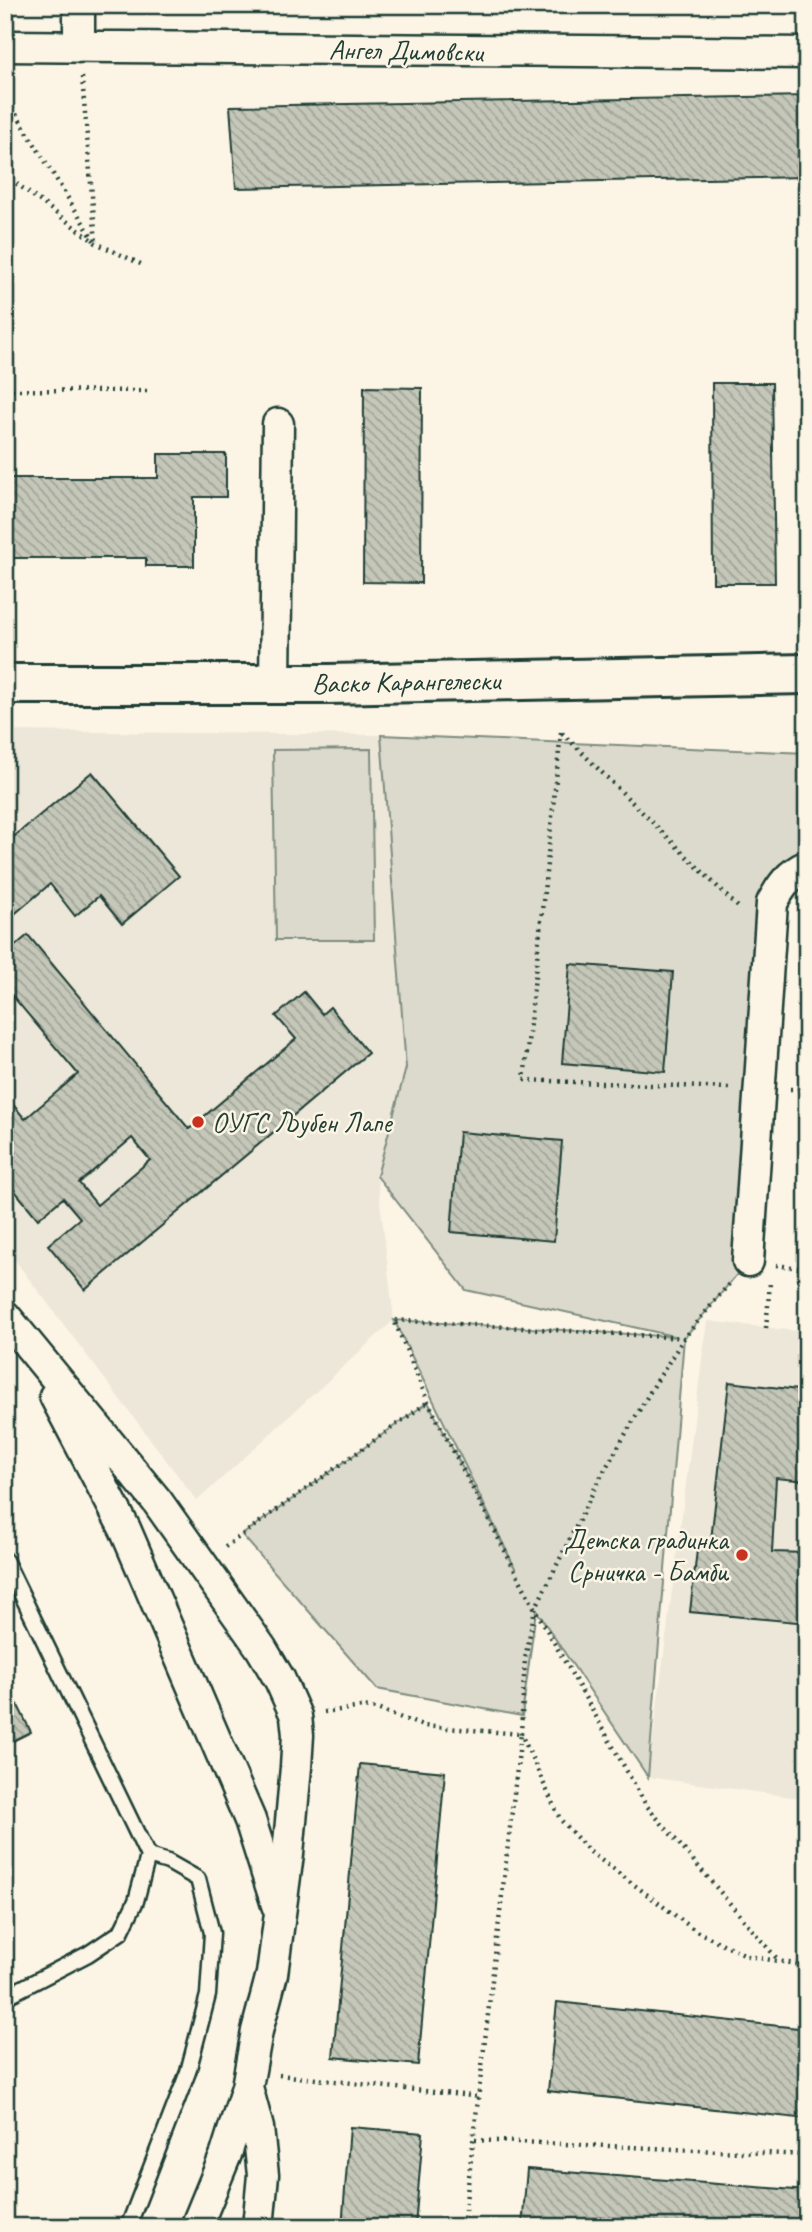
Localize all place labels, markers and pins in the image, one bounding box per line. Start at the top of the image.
place label: ОУГС Љубен Лапе [212,1105,393,1140]
marker: ОУГС Љубен Лапе [190,1114,206,1130]
place label: Детска градинка Срничка - Бамби [564,1522,730,1589]
marker: Детска градинка Срничка - Бамби [734,1547,750,1563]

